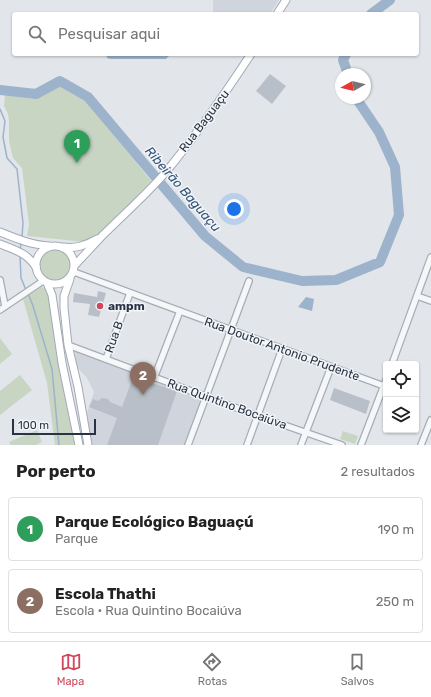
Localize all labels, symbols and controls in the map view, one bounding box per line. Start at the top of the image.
search box [12,12,419,56]
icon: search [26,23,48,45]
text: Pesquisar aqui [58,25,160,43]
north arrow [335,68,371,104]
street label: Rua Baguaçu [176,87,232,155]
pin: 1 [64,130,90,163]
water label: Ribeirão Baguaçu [141,143,224,235]
your location [224,199,244,219]
place label: ampm [108,299,145,313]
marker: ampm [95,301,105,311]
street label: Rua Doutor Antonio Prudente [202,314,362,384]
street label: Rua B [102,319,126,355]
map controls [383,361,419,433]
button: locate [383,361,419,397]
pin: 2 [130,362,156,395]
street label: Rua Quintino Bocaiúva [165,376,289,432]
button: layers [383,397,419,433]
scale bar [12,417,96,436]
text: 100 m [18,419,49,432]
text: Por perto [16,461,96,481]
text: 2 resultados [340,464,415,479]
text: Parque Ecológico Baguaçú [55,513,254,531]
text: 1 [27,522,33,537]
text: 190 m [378,522,414,537]
text: Parque [55,531,98,546]
text: Escola Thathi [55,585,156,603]
text: 2 [26,594,34,609]
text: 250 m [376,594,414,609]
text: Escola · Rua Quintino Bocaiúva [55,603,242,618]
tab: Mapa [57,651,84,688]
tab: Rotas [198,651,227,688]
tab: Salvos [341,651,374,688]

